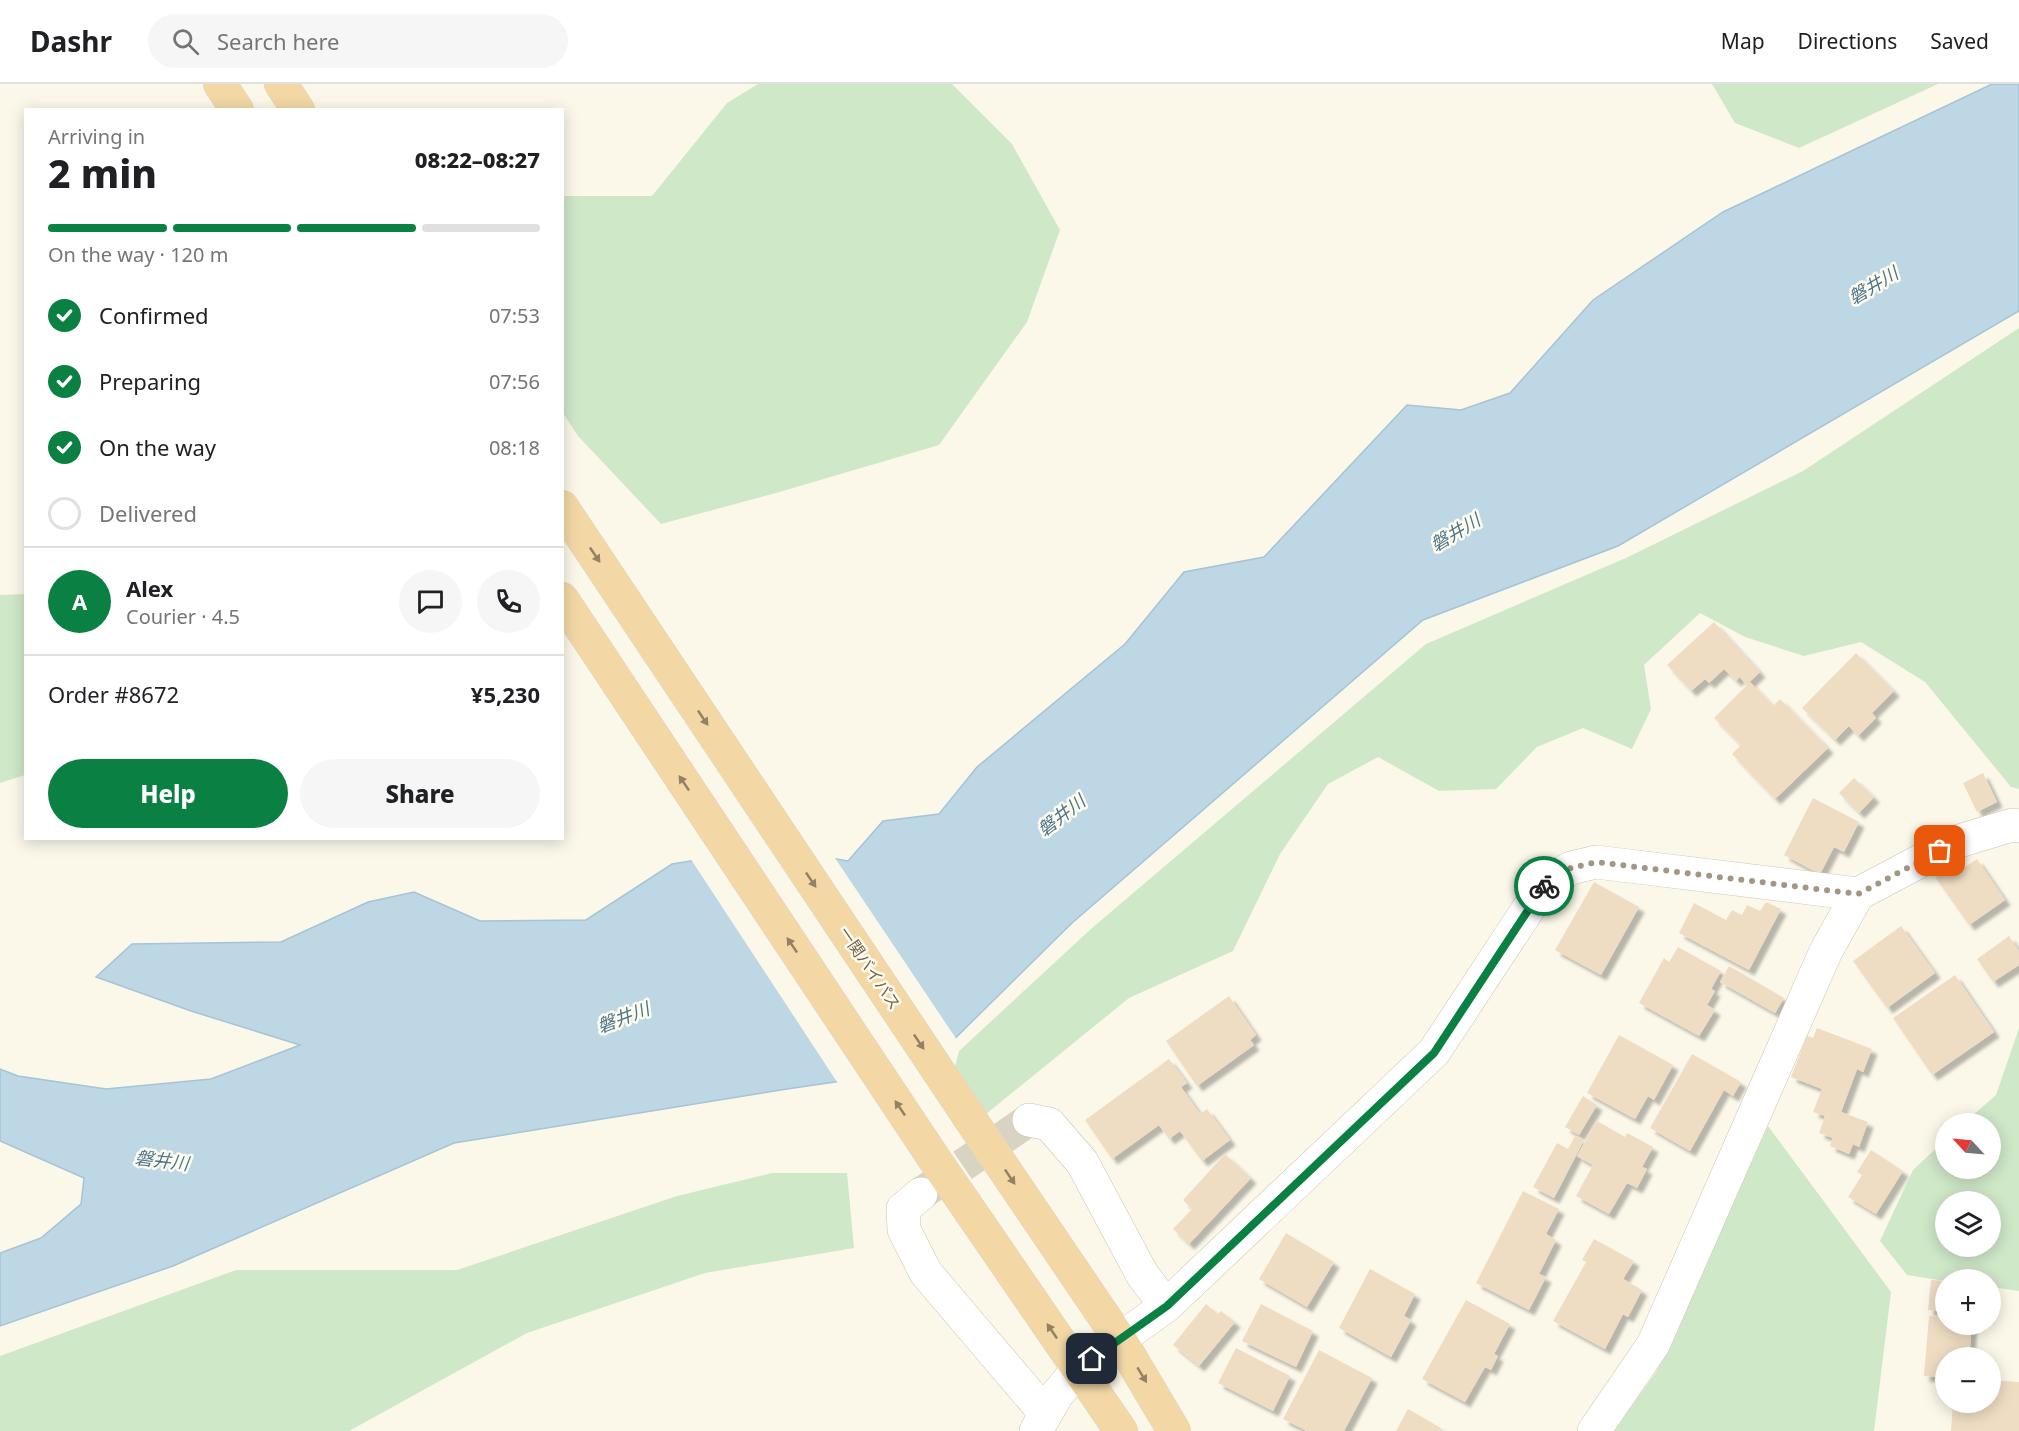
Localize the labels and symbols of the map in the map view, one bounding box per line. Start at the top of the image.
water label: 磐井川 [1844,260,1904,309]
water label: 磐井川 [1426,507,1486,556]
one-way arrow [589,547,601,563]
one-way arrow [697,709,709,725]
one-way arrow [679,775,690,791]
water label: 磐井川 [1032,788,1091,841]
pin [1914,825,1965,876]
courier [1514,856,1574,916]
one-way arrow [805,872,816,888]
street label: 一関バイパス [834,922,906,1014]
one-way arrow [786,938,798,954]
water label: 磐井川 [593,995,654,1038]
one-way arrow [913,1034,924,1050]
one-way arrow [895,1100,906,1116]
north arrow [1935,1113,2001,1179]
water label: 磐井川 [134,1145,192,1175]
one-way arrow [1004,1169,1016,1185]
one-way arrow [1046,1323,1058,1339]
pin [1066,1333,1117,1384]
one-way arrow [1136,1366,1147,1383]

